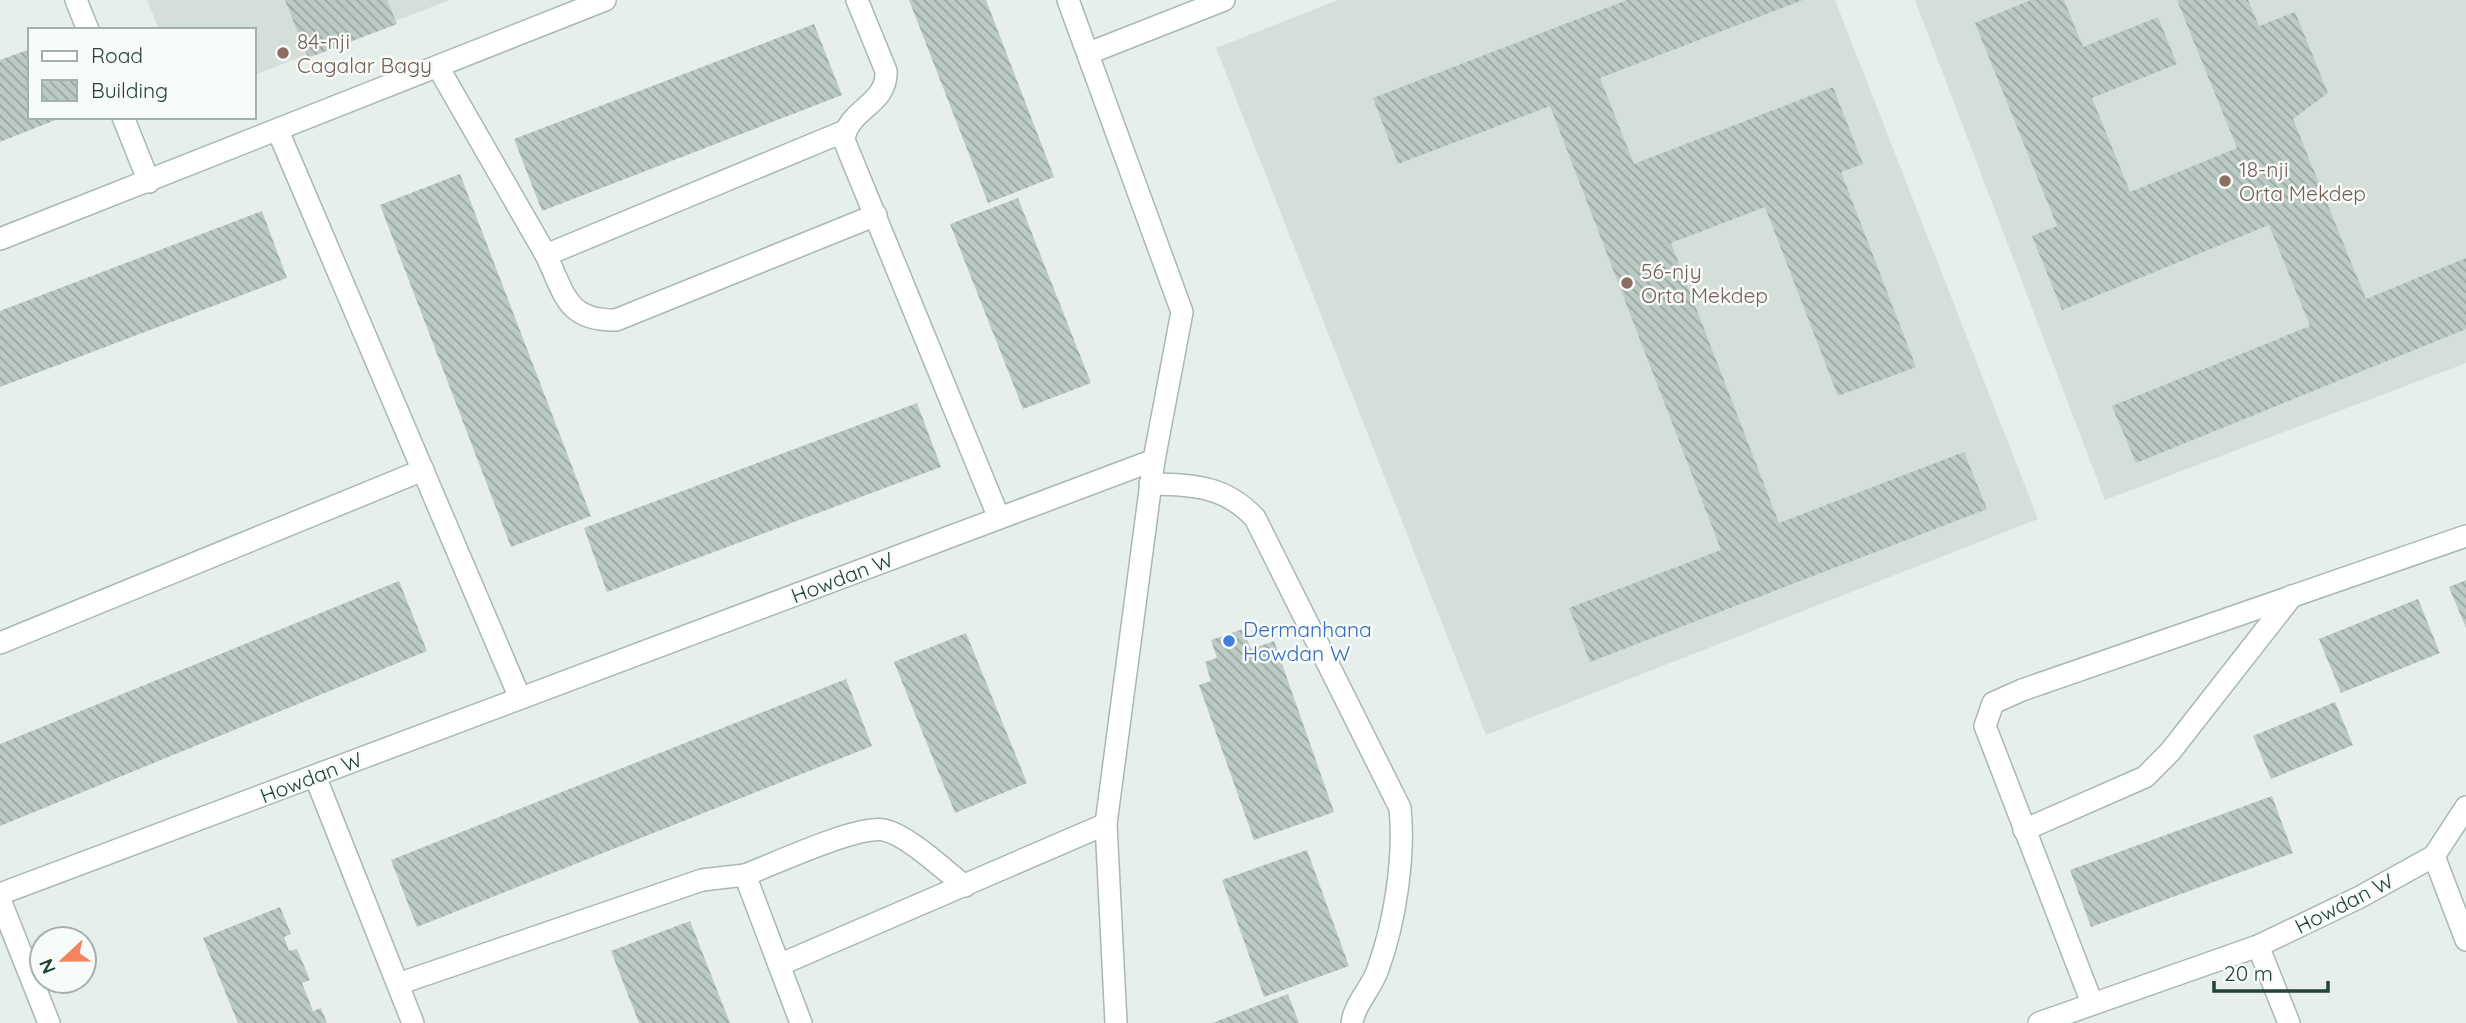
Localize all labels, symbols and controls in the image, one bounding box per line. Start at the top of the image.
legend [28,28,256,119]
place label: 84-nji Cagalar Bagy [297,28,432,78]
text: Road [91,42,143,68]
marker: 84-nji Cagalar Bagy [275,45,291,61]
text: Building [91,77,168,103]
place label: 18-nji Orta Mekdep [2239,156,2366,206]
marker: 18-nji Orta Mekdep [2217,173,2233,189]
place label: 56-njy Orta Mekdep [1641,258,1768,308]
marker: 56-njy Orta Mekdep [1619,275,1635,291]
street label: Howdan W [787,546,897,608]
place label: Dermanhana Howdan W [1243,616,1372,666]
marker: Dermanhana Howdan W [1221,633,1237,649]
street label: Howdan W [256,746,366,808]
street label: Howdan W [2290,867,2398,939]
north arrow [28,925,98,995]
scale bar [2214,950,2328,994]
text: N [33,955,61,977]
text: 20 m [2224,960,2273,986]

